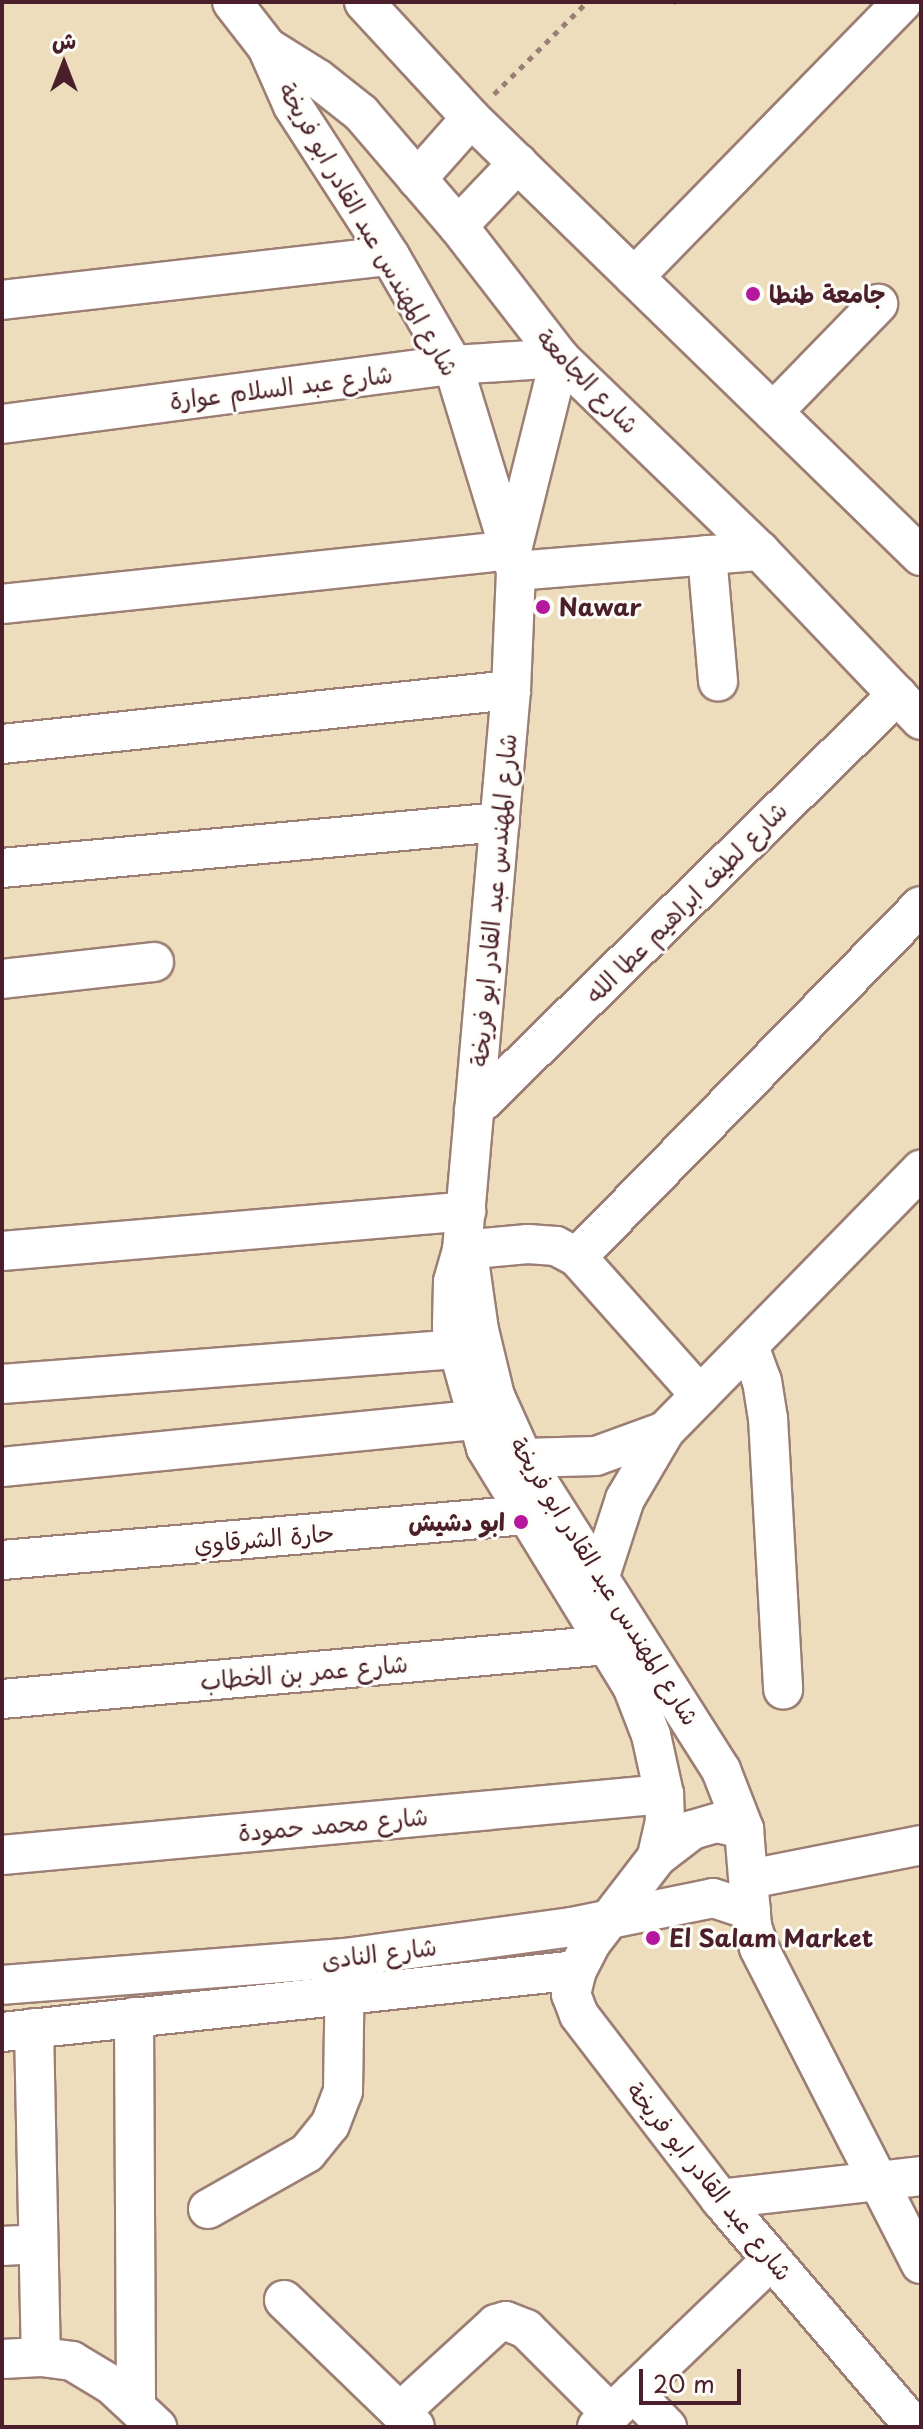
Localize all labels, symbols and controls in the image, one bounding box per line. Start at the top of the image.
text: ش [52,23,76,56]
north arrow [24,24,104,104]
street label: شارع المهندس عبد القادر ابو فريخة [273,77,465,381]
place label: جامعة طنطا [769,280,886,308]
marker: جامعة طنطا [744,285,762,303]
street label: شارع الجامعة [531,323,645,439]
street label: شارع عبد السلام عوارة [168,359,394,415]
place label: Nawar [559,593,642,621]
marker: Nawar [534,598,552,616]
street label: شارع المهندس عبد القادر ابو فريخة [464,732,522,1068]
street label: شارع لطيف ابراهيم عطا الله [579,795,793,1009]
street label: شارع المهندس عبد القادر ابو فريخة [504,1432,706,1730]
place label: ابو دشيش [408,1508,505,1536]
marker: ابو دشيش [512,1513,530,1531]
street label: حارة الشرقاوي [193,1518,335,1558]
street label: شارع عمر بن الخطاب [199,1649,409,1695]
street label: شارع محمد حمودة [237,1801,429,1847]
place label: El Salam Market [669,1924,876,1952]
marker: El Salam Market [644,1929,662,1947]
street label: شارع النادى [320,1932,438,1974]
street label: شارع عبد القادر ابو فريخة [621,2076,799,2286]
scale bar [643,2353,745,2403]
text: 20 m [653,2365,715,2401]

